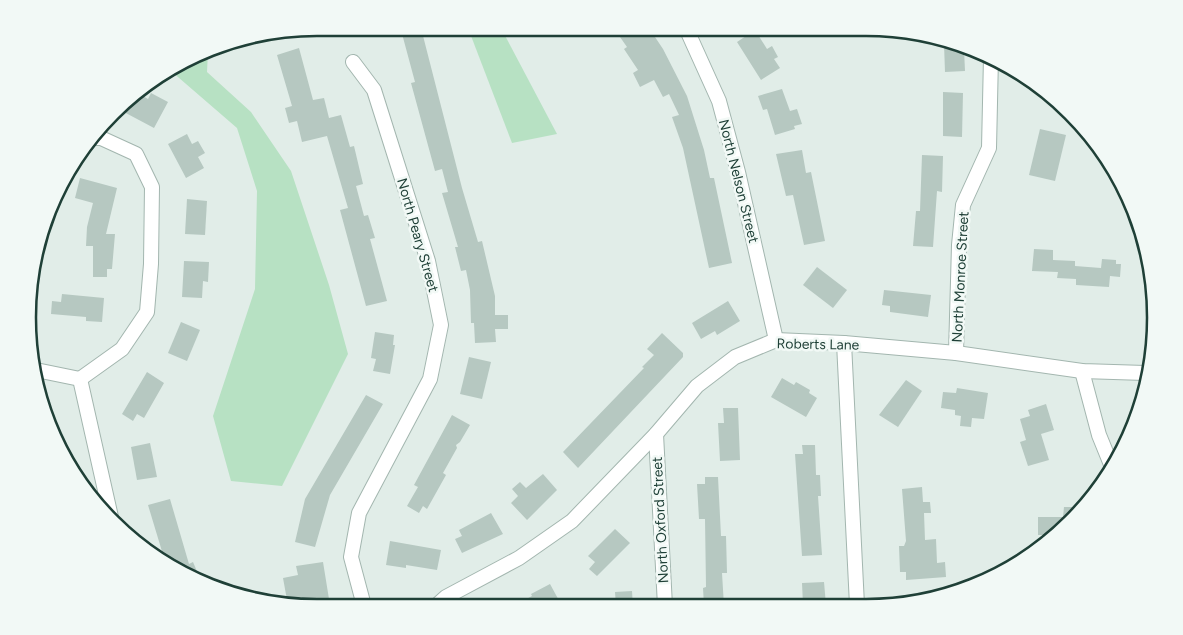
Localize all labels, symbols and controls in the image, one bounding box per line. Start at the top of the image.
street label: North Nelson Street [715,117,762,245]
street label: North Peary Street [393,176,442,294]
street label: North Monroe Street [949,211,972,343]
street label: Roberts Lane [777,335,860,354]
street label: North Oxford Street [649,456,672,584]

